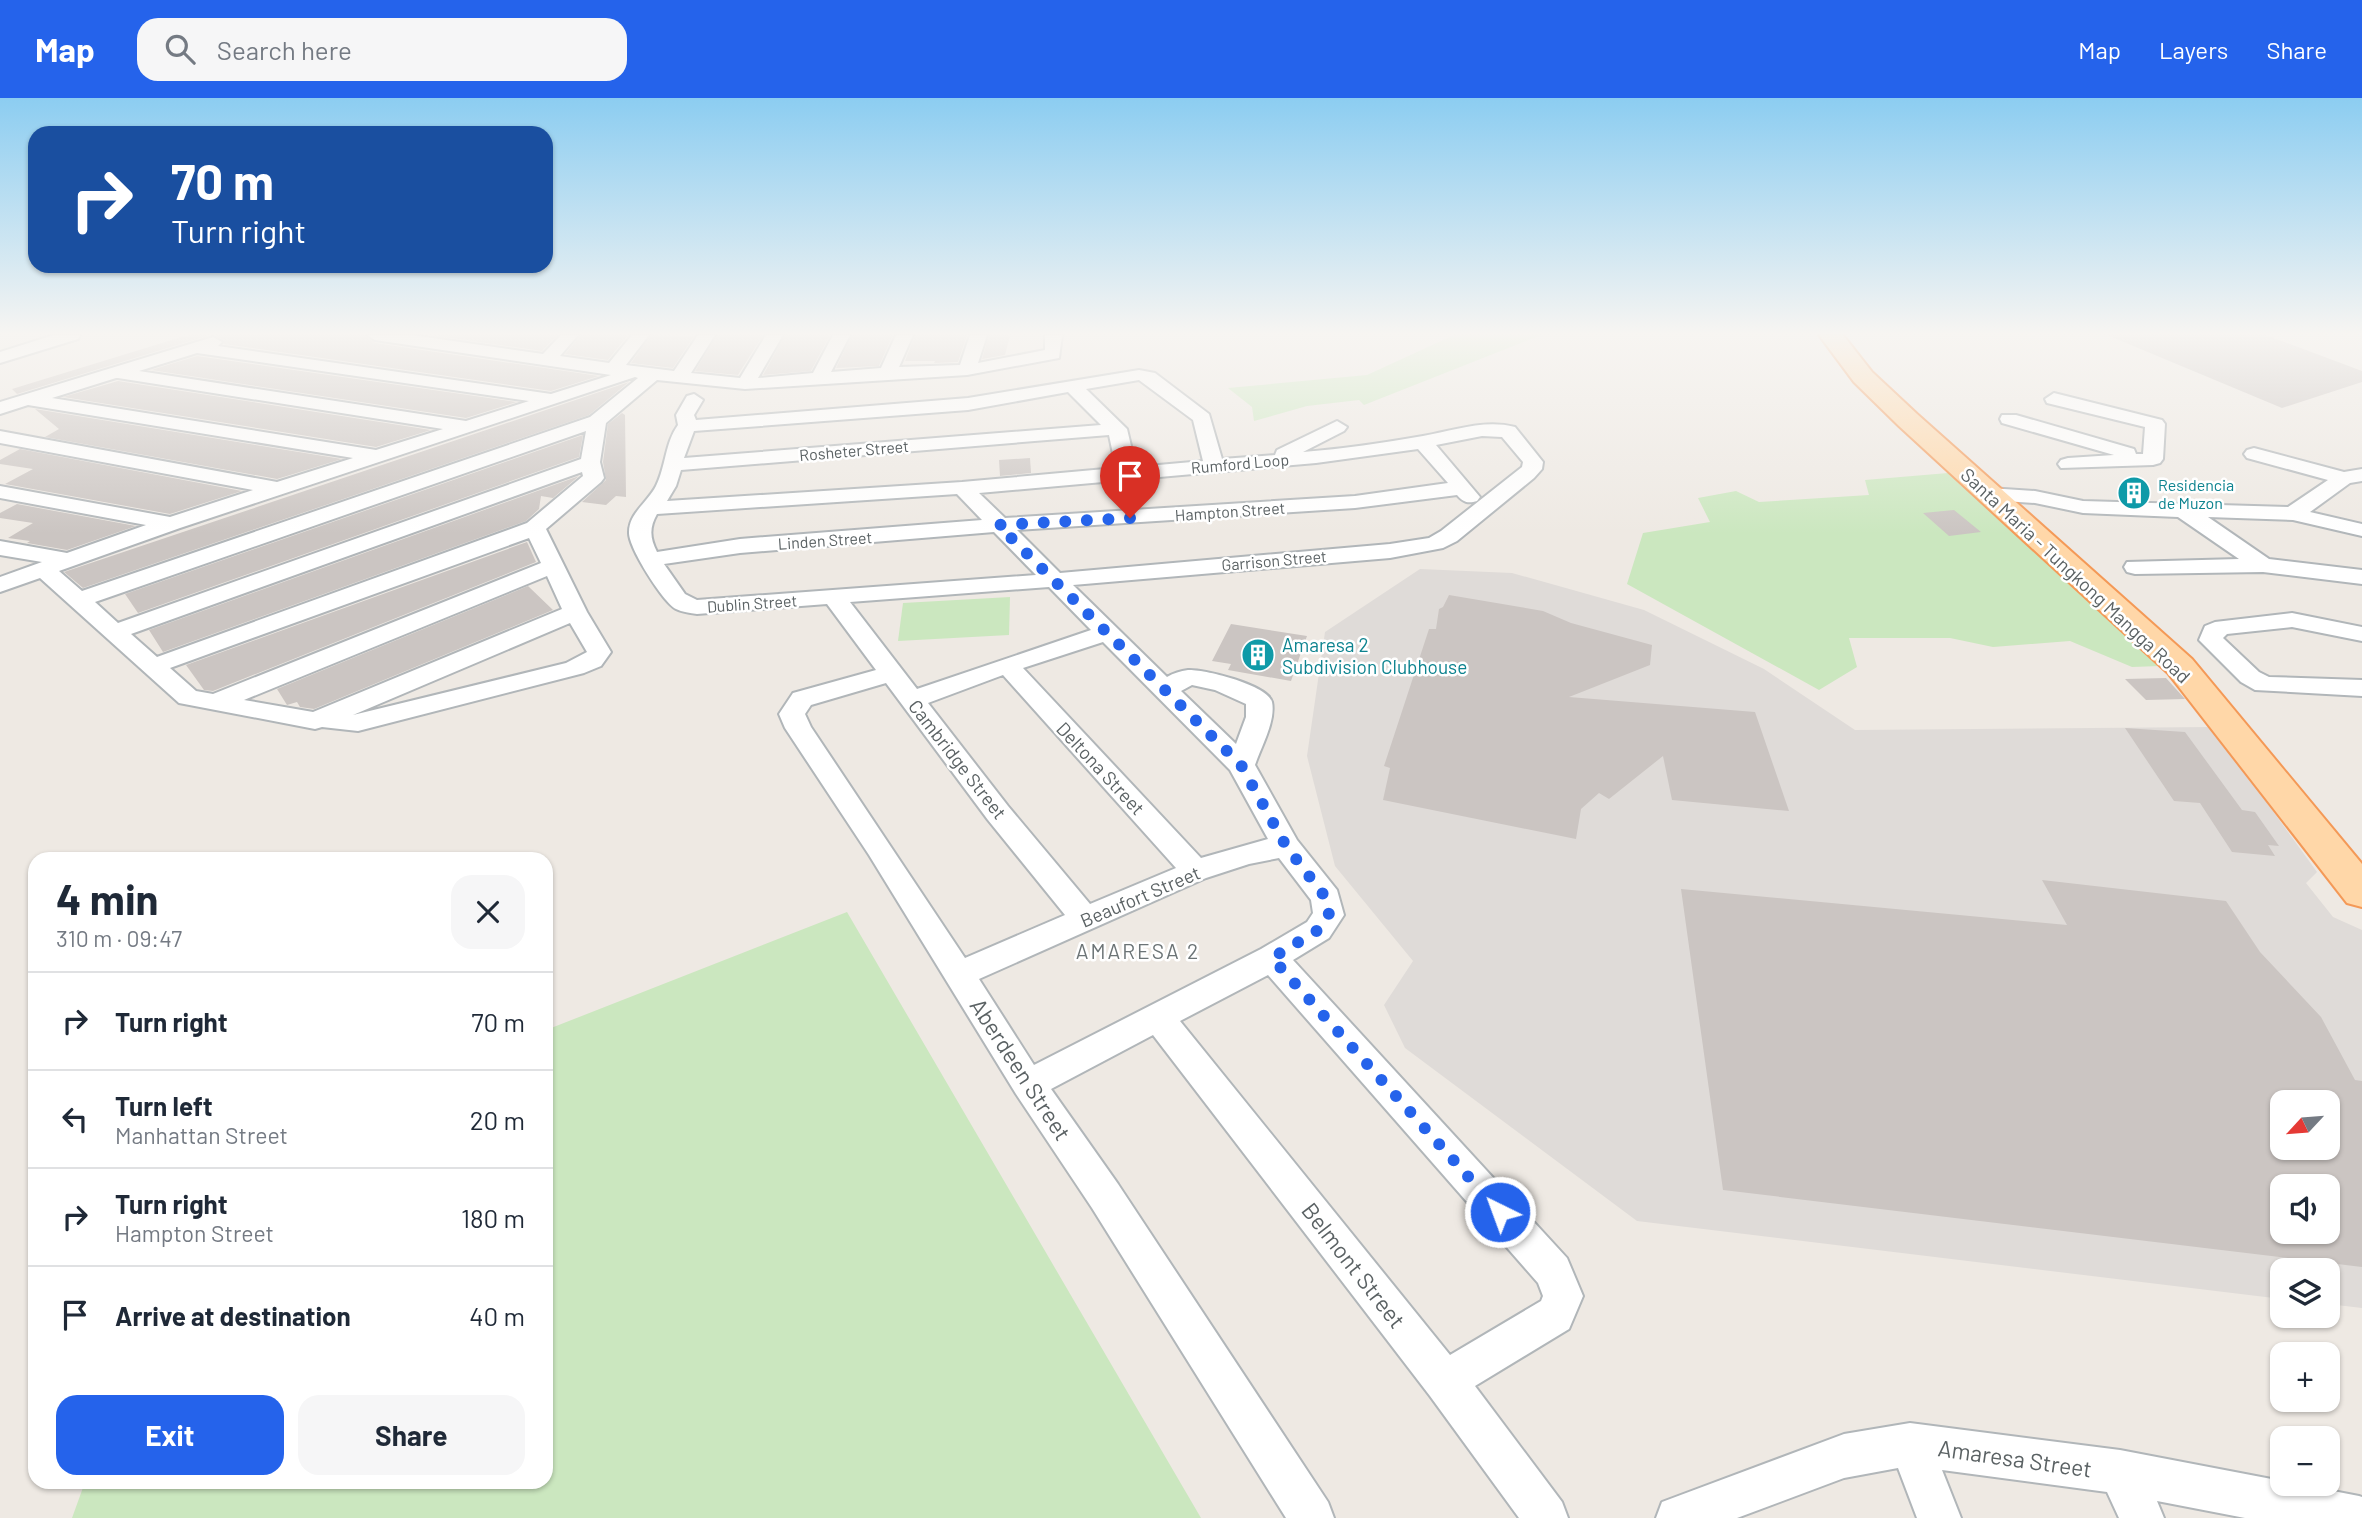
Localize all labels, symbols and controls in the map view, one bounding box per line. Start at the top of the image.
search box [137,18,627,81]
text: Map [35,29,95,69]
icon: search [161,30,199,68]
text: Search here [217,34,352,65]
text: Map [2078,35,2121,64]
text: Layers [2159,35,2228,64]
text: Share [2266,35,2327,64]
text: 70 m [171,151,274,210]
icon: right [56,154,147,245]
text: Turn right [171,211,306,249]
street label: Rosheter Street [798,436,910,464]
pin [1100,446,1160,518]
street label: Rumford Loop [1190,449,1290,477]
icon: arrive [1111,457,1149,495]
street label: Santa Maria - Tungkong Mangga Road [1957,463,2195,687]
building icon: Residencia de Muzon [2115,474,2153,512]
place label: Residencia de Muzon [2158,475,2234,512]
street label: Hampton Street [1174,498,1286,524]
street label: Linden Street [777,527,873,553]
street label: Garrison Street [1221,546,1327,574]
street label: Dublin Street [706,590,798,616]
place label: Amaresa 2 Subdivision Clubhouse [1282,633,1467,678]
building icon: Amaresa 2 Subdivision Clubhouse [1239,636,1277,674]
street label: Cambridge Street [904,695,1012,823]
street label: Deltona Street [1052,717,1150,819]
street label: Beaufort Street [1077,860,1203,932]
text: 4 min [56,873,159,923]
button: close [451,875,525,949]
text: 310 m · 09:47 [56,924,182,952]
district label: AMARESA 2 [1076,938,1200,963]
street label: Aberdeen Street [965,993,1077,1145]
icon: right [56,1002,94,1040]
text: Turn right [115,1006,228,1037]
text: 70 m [471,1006,525,1037]
text: Turn left [115,1090,213,1121]
north arrow [2270,1090,2340,1160]
map controls [2270,1090,2340,1496]
icon: left [56,1100,94,1138]
text: 20 m [470,1104,525,1135]
text: Manhattan Street [115,1121,288,1149]
button: sound [2270,1174,2340,1244]
position arrow [1463,1175,1537,1249]
text: Turn right [115,1188,228,1219]
street label: Belmont Street [1296,1197,1412,1333]
icon: right [56,1198,94,1236]
text: 180 m [461,1202,525,1233]
text: Hampton Street [115,1219,274,1247]
button: layers [2270,1258,2340,1328]
icon: arrive [56,1296,94,1334]
text: Arrive at destination [115,1300,351,1331]
text: 40 m [469,1300,525,1331]
button: + [2270,1342,2340,1412]
button: Exit [56,1395,284,1475]
button: Share [298,1395,525,1475]
button: − [2270,1426,2340,1496]
street label: Amaresa Street [1936,1433,2094,1483]

